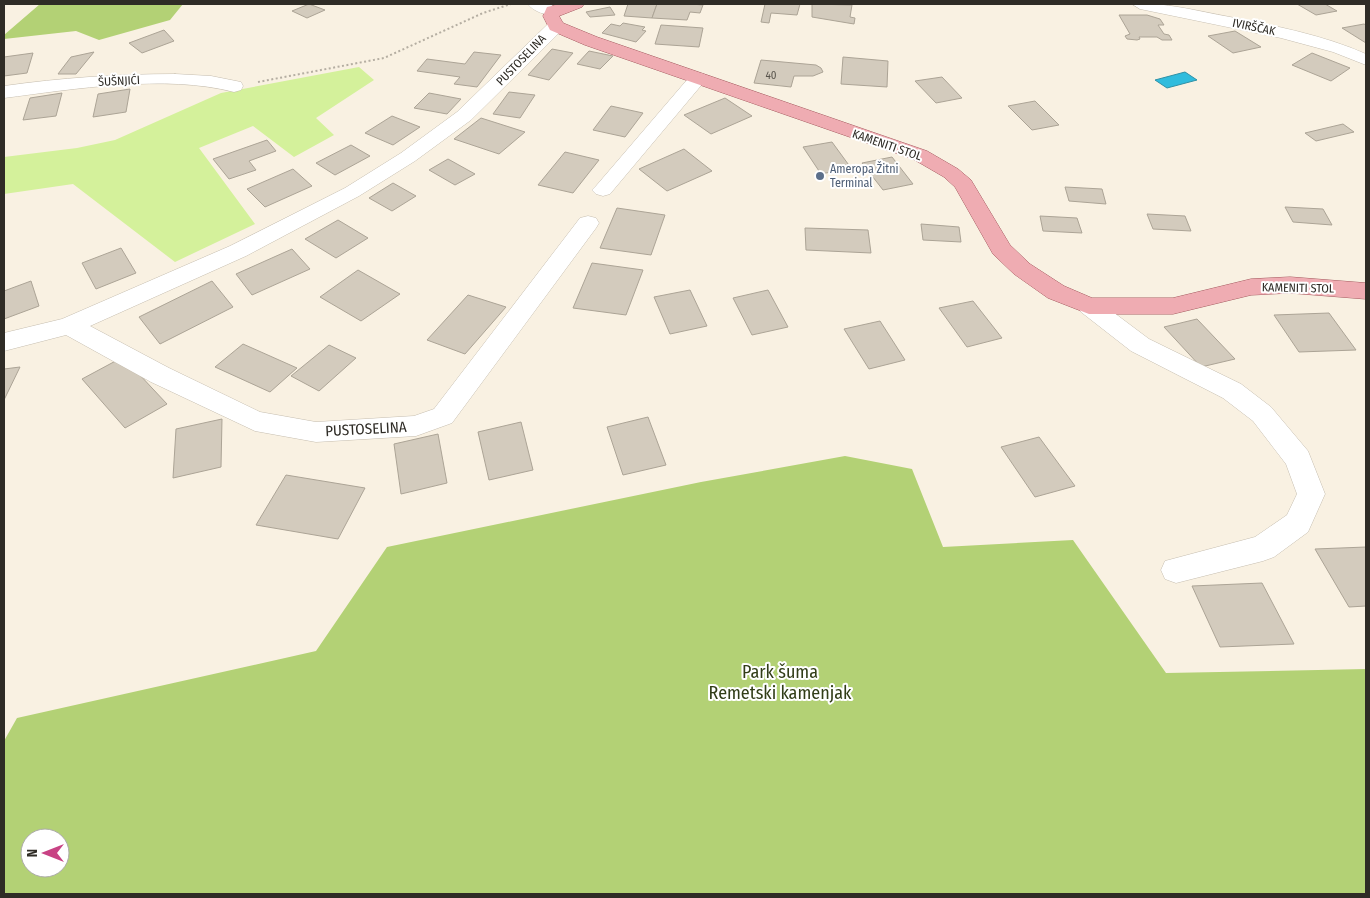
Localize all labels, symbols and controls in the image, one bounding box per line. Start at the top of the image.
street label: IVIRŠČAK [1231,15,1278,39]
street label: PUSTOSELINA [493,31,549,88]
house number: 40 [765,69,777,82]
street label: ŠUŠNJIĆI [98,72,140,89]
street label: KAMENITI STOL [850,127,924,164]
place label: Ameropa Žitni Terminal [830,161,899,190]
marker: Ameropa Žitni Terminal [814,170,826,182]
street label: KAMENITI STOL [1262,280,1335,296]
street label: PUSTOSELINA [325,418,407,440]
park label: Park šuma Remetski kamenjak [709,661,852,704]
north arrow [20,828,70,878]
text: N [24,849,41,857]

